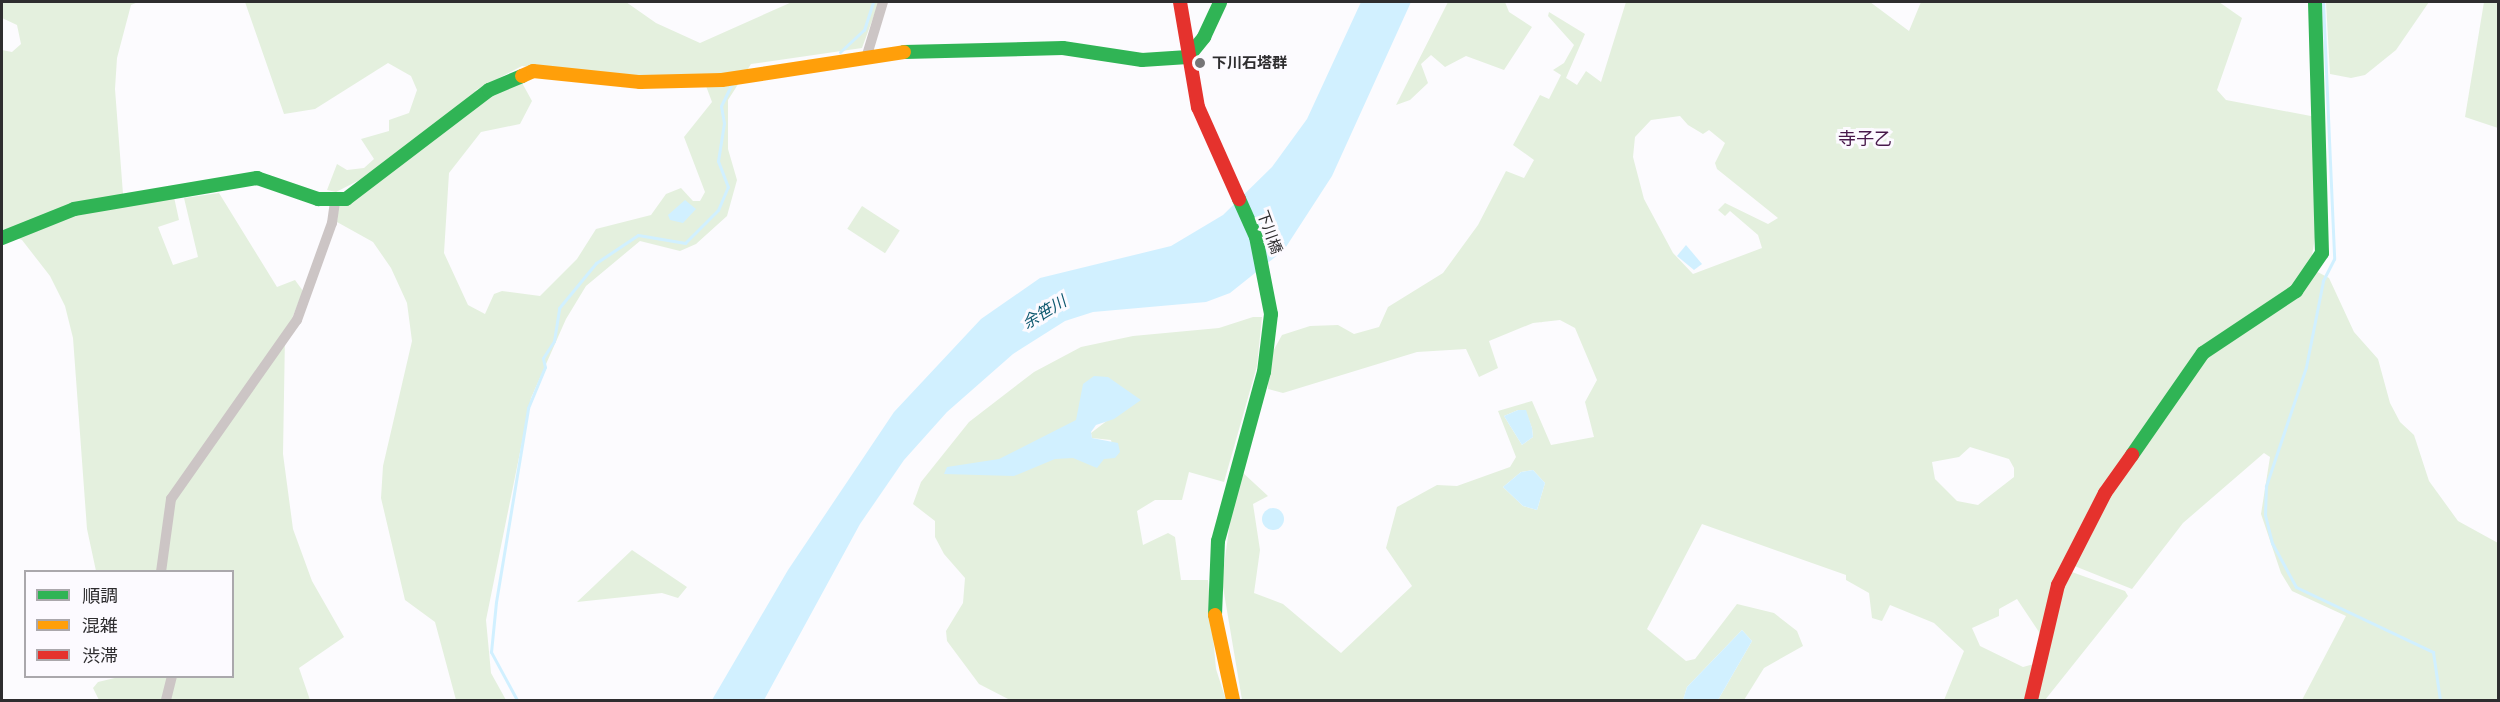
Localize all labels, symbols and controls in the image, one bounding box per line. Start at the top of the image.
place label: 下川石塔群 [1212,54,1287,72]
marker: 下川石塔群 [1193,56,1207,70]
district label: 寺子乙 [1838,128,1892,150]
street label: 下川橋 [1254,208,1286,256]
water label: 余笹川 [1018,291,1070,333]
legend [24,570,234,678]
text: 順調 [82,582,118,609]
text: 混雑 [82,612,118,639]
text: 渋滞 [82,642,118,669]

